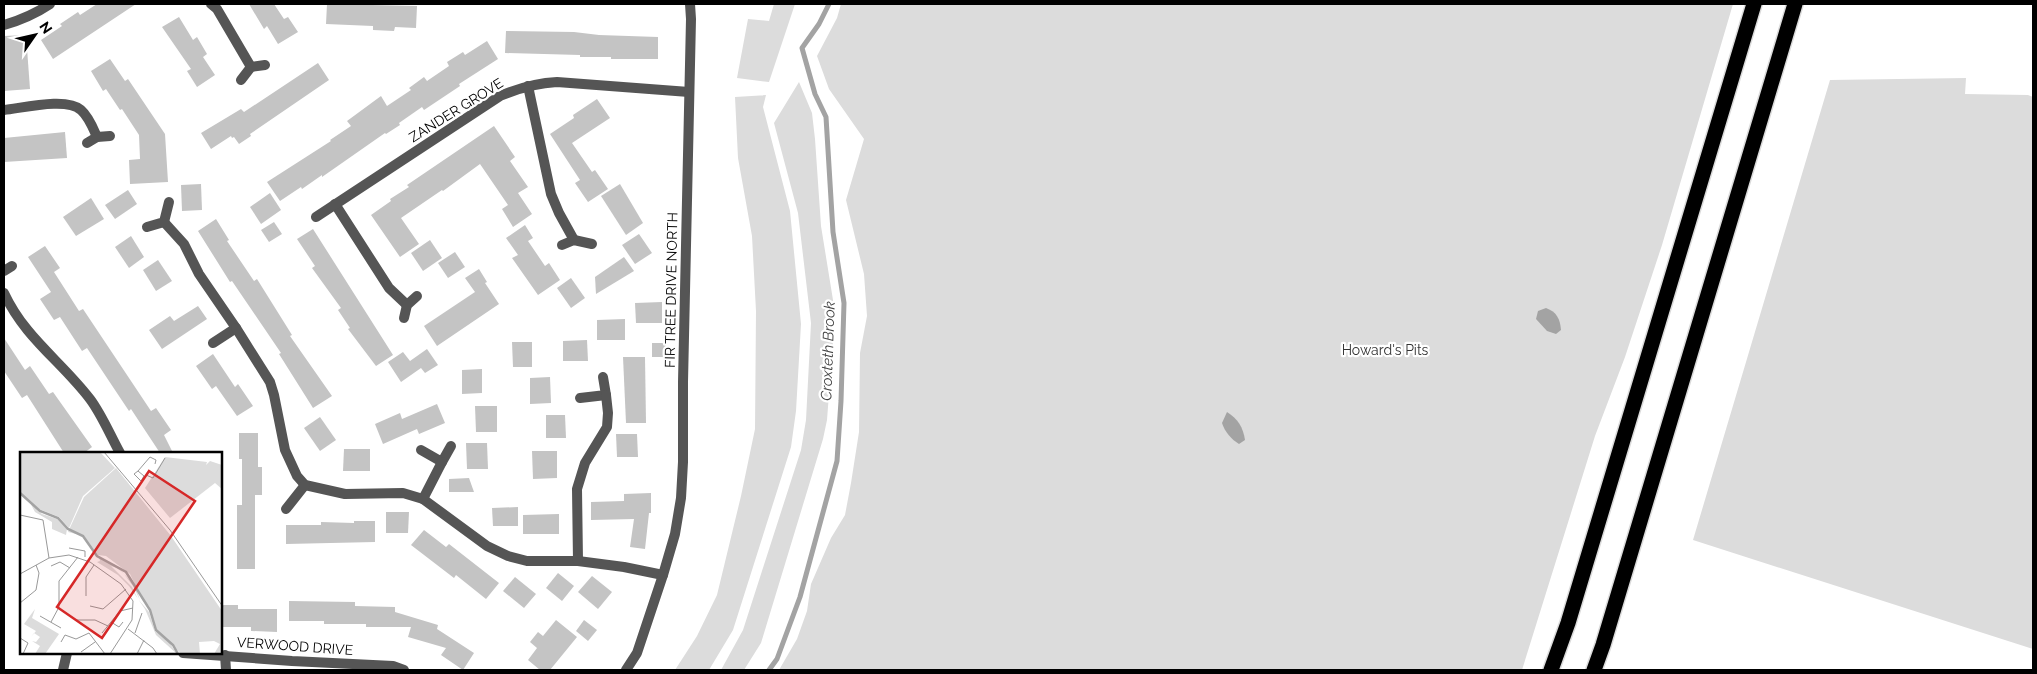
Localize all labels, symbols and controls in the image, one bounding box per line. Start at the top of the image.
north arrow [10,10,60,60]
text: N [36,19,55,37]
street label: ZANDER GROVE [406,75,506,145]
street label: FIR TREE DRIVE NORTH [662,212,680,368]
water label: Croxteth Brook [817,301,839,401]
park label: Howard's Pits [1342,342,1429,358]
inset map [20,452,222,654]
street label: VERWOOD DRIVE [236,634,354,658]

